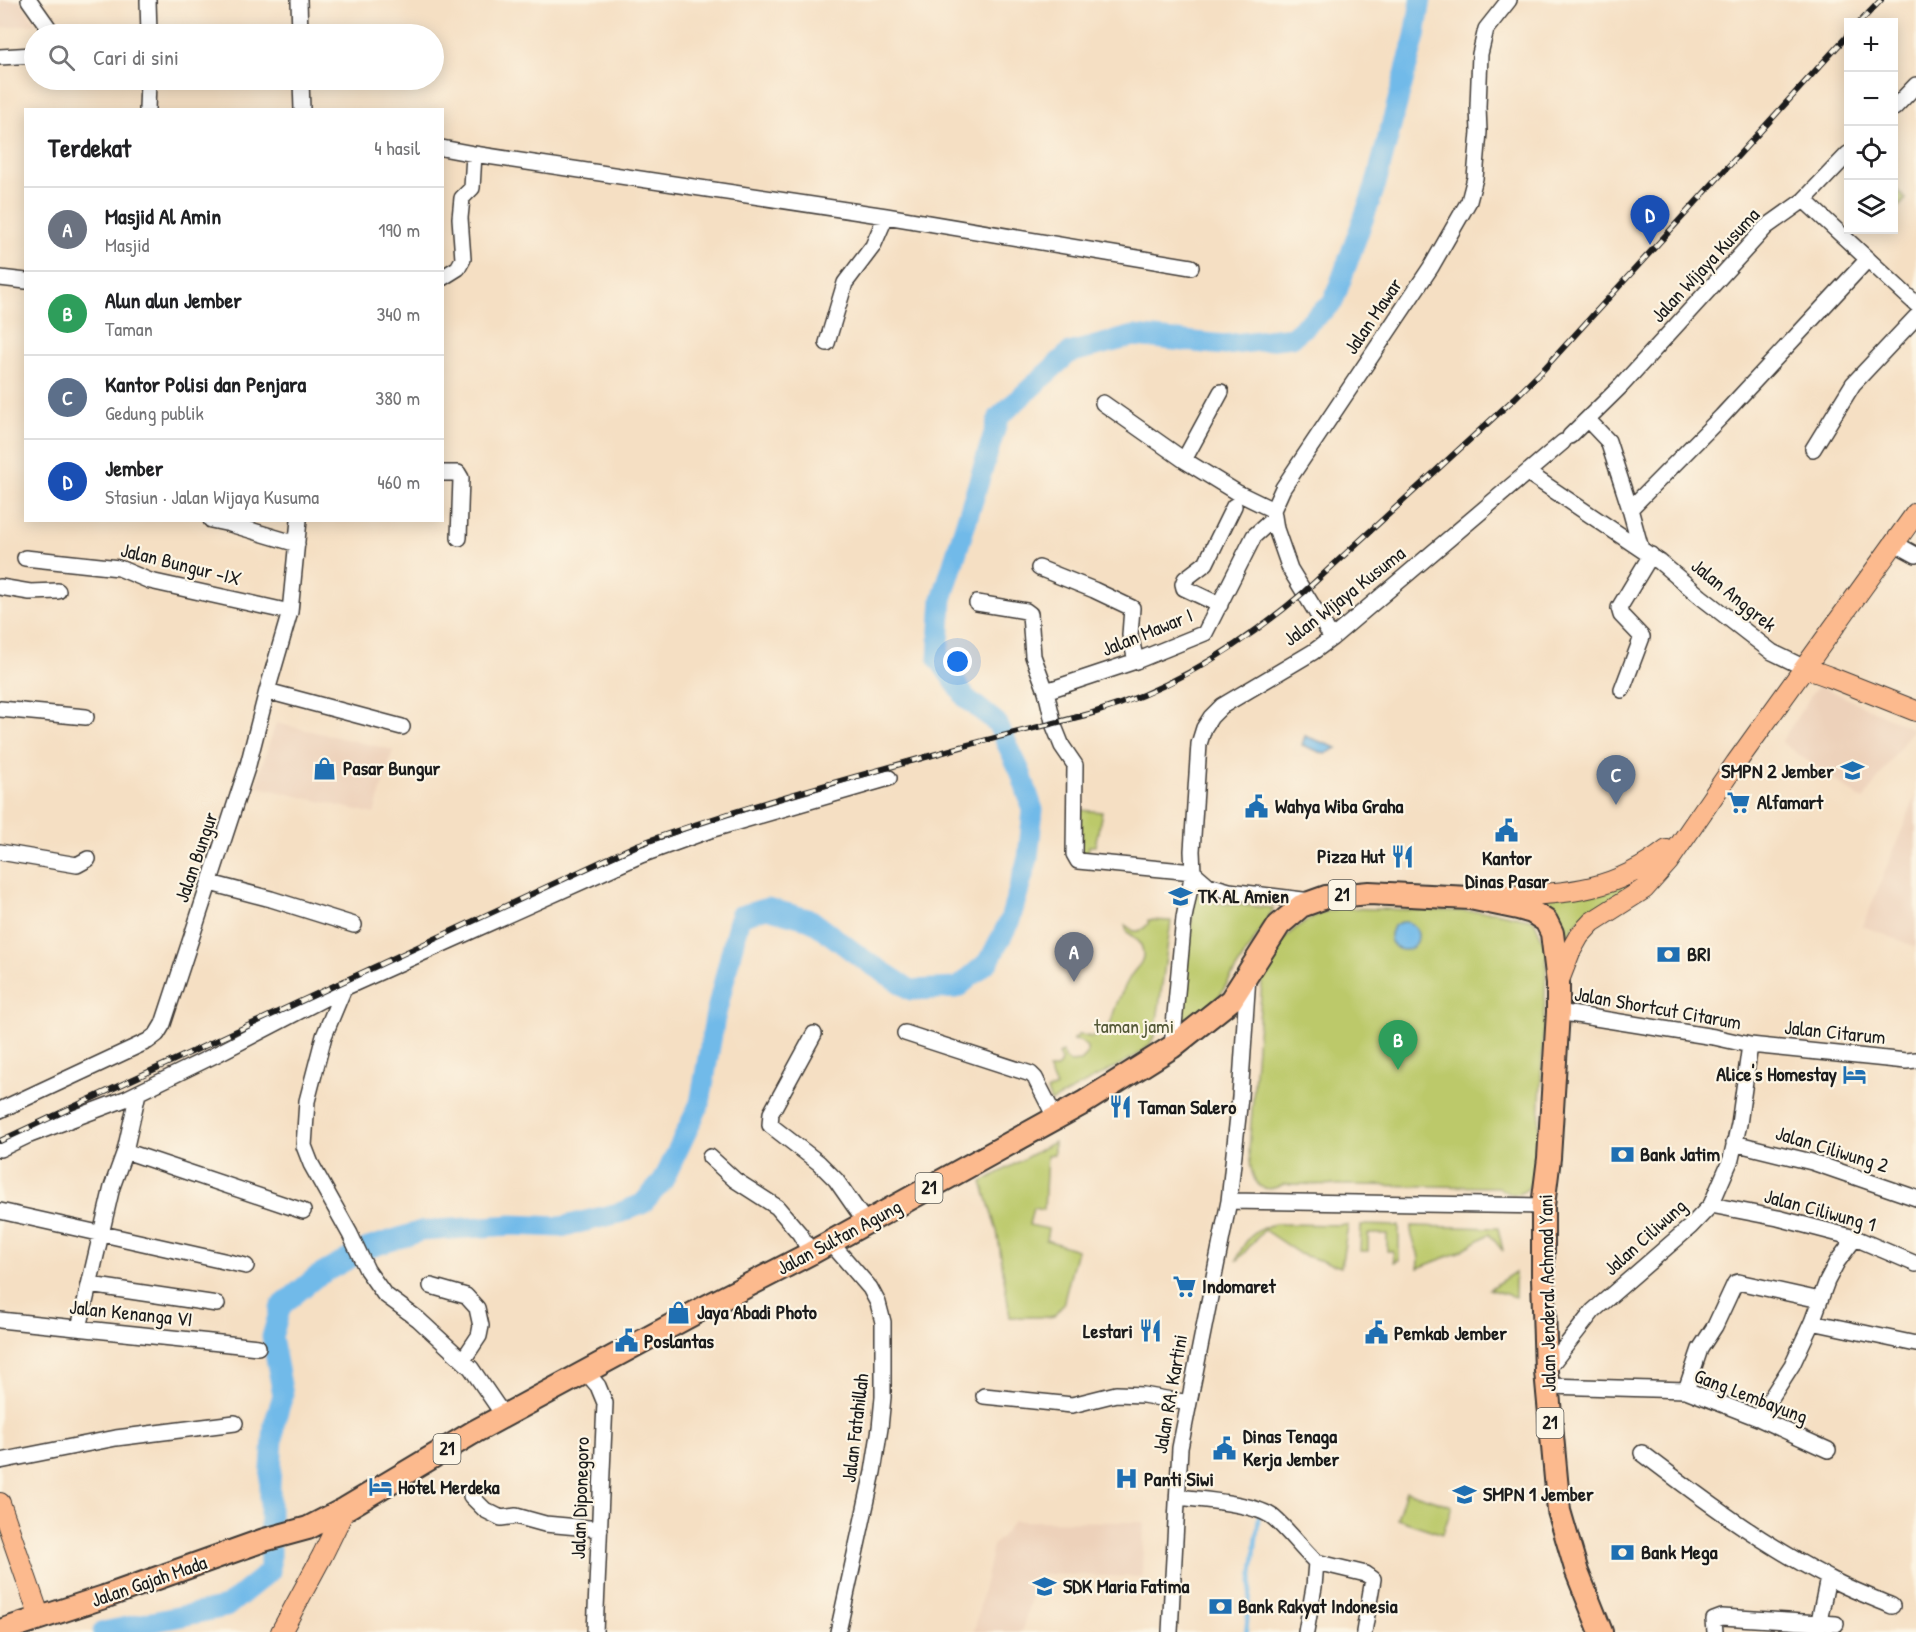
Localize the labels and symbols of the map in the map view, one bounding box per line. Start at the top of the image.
pin: D [1630,196,1670,245]
street label: Jalan Wijaya Kusuma [1644,201,1765,328]
street label: Jalan Mawar [1337,272,1408,359]
street label: Jalan Bungur -IX [118,536,244,592]
street label: Jalan Wijaya Kusuma [1277,539,1410,652]
street label: Jalan Anggrek [1686,552,1783,637]
street label: Jalan Mawar I [1097,601,1196,662]
your location [943,647,972,676]
place label: Pasar Bungur [343,754,440,782]
shop icon: Pasar Bungur [312,755,338,781]
pin: C [1596,756,1636,805]
place label: SMPN 2 Jember [1721,757,1834,784]
school or university icon: SMPN 2 Jember [1839,758,1865,784]
place label: Alfamart [1757,788,1824,815]
supermarket icon: Alfamart [1726,789,1752,815]
place label: Wahya Wiba Graha [1275,792,1403,820]
public building icon: Wahya Wiba Graha [1244,793,1270,819]
street label: Jalan Bungur [167,808,224,906]
public building icon: Kantor Dinas Pasar [1494,817,1520,843]
place label: Pizza Hut [1317,842,1386,869]
restaurant icon: Pizza Hut [1390,843,1416,869]
place label: Kantor Dinas Pasar [1465,844,1549,894]
road number: 21 [1328,880,1356,910]
place label: TK AL Amien [1197,882,1289,909]
school or university icon: TK AL Amien [1167,883,1193,909]
pin: A [1054,932,1094,982]
place label: BRI [1687,940,1711,967]
bank icon: BRI [1656,941,1682,967]
street label: Jalan Shortcut Citarum [1573,980,1744,1035]
park label: taman jami [1094,1012,1174,1039]
street label: Jalan Citarum [1783,1013,1887,1050]
pin: B [1378,1020,1418,1070]
place label: Alice's Homestay [1716,1060,1838,1088]
hotel icon: Alice's Homestay [1842,1061,1868,1087]
place label: Taman Salero [1137,1093,1236,1120]
restaurant icon: Taman Salero [1107,1094,1133,1120]
street label: Jalan Ciliwung 2 [1773,1119,1892,1179]
place label: Bank Jatim [1640,1140,1721,1167]
bank icon: Bank Jatim [1609,1141,1635,1167]
road number: 21 [916,1173,942,1203]
street label: Jalan Ciliwung 1 [1761,1182,1879,1237]
street label: Jalan Sultan Agung [772,1192,906,1281]
street label: Jalan Ciliwung [1598,1192,1692,1281]
street label: Jalan Jenderal Achmad Yani [1531,1194,1562,1392]
place label: Indomaret [1202,1272,1277,1299]
supermarket icon: Indomaret [1171,1273,1197,1299]
street label: Jalan Kenanga VI [68,1293,194,1332]
place label: Jaya Abadi Photo [697,1298,817,1326]
shop icon: Jaya Abadi Photo [666,1299,692,1325]
place label: Lestari [1083,1317,1133,1344]
restaurant icon: Lestari [1138,1318,1164,1344]
place label: Pemkab Jember [1394,1319,1507,1346]
public building icon: Pemkab Jember [1363,1320,1389,1346]
place label: Poslantas [644,1327,714,1354]
public building icon: Poslantas [613,1328,639,1354]
street label: Jalan RA. Kartini [1146,1332,1193,1456]
street label: Gang Lembayung [1691,1362,1812,1430]
street label: Jalan Fatahillah [834,1372,875,1484]
road number: 21 [1536,1408,1564,1438]
place label: Dinas Tenaga Kerja Jember [1243,1422,1339,1472]
road number: 21 [434,1434,460,1464]
public building icon: Dinas Tenaga Kerja Jember [1212,1435,1238,1461]
street label: Jalan Diponegoro [564,1436,595,1560]
place label: Panti Siwi [1144,1465,1214,1492]
hospital icon: Panti Siwi [1113,1466,1139,1492]
place label: Hotel Merdeka [398,1473,500,1500]
hotel icon: Hotel Merdeka [367,1474,393,1500]
place label: SMPN 1 Jember [1483,1480,1594,1507]
school or university icon: SMPN 1 Jember [1452,1481,1478,1507]
place label: Bank Mega [1641,1538,1718,1566]
bank icon: Bank Mega [1610,1539,1636,1565]
street label: Jalan Gajah Mada [88,1548,210,1613]
place label: SDK Maria Fatima [1063,1572,1189,1599]
school or university icon: SDK Maria Fatima [1032,1573,1058,1599]
place label: Bank Rakyat Indonesia [1238,1592,1398,1620]
bank icon: Bank Rakyat Indonesia [1207,1593,1233,1619]

